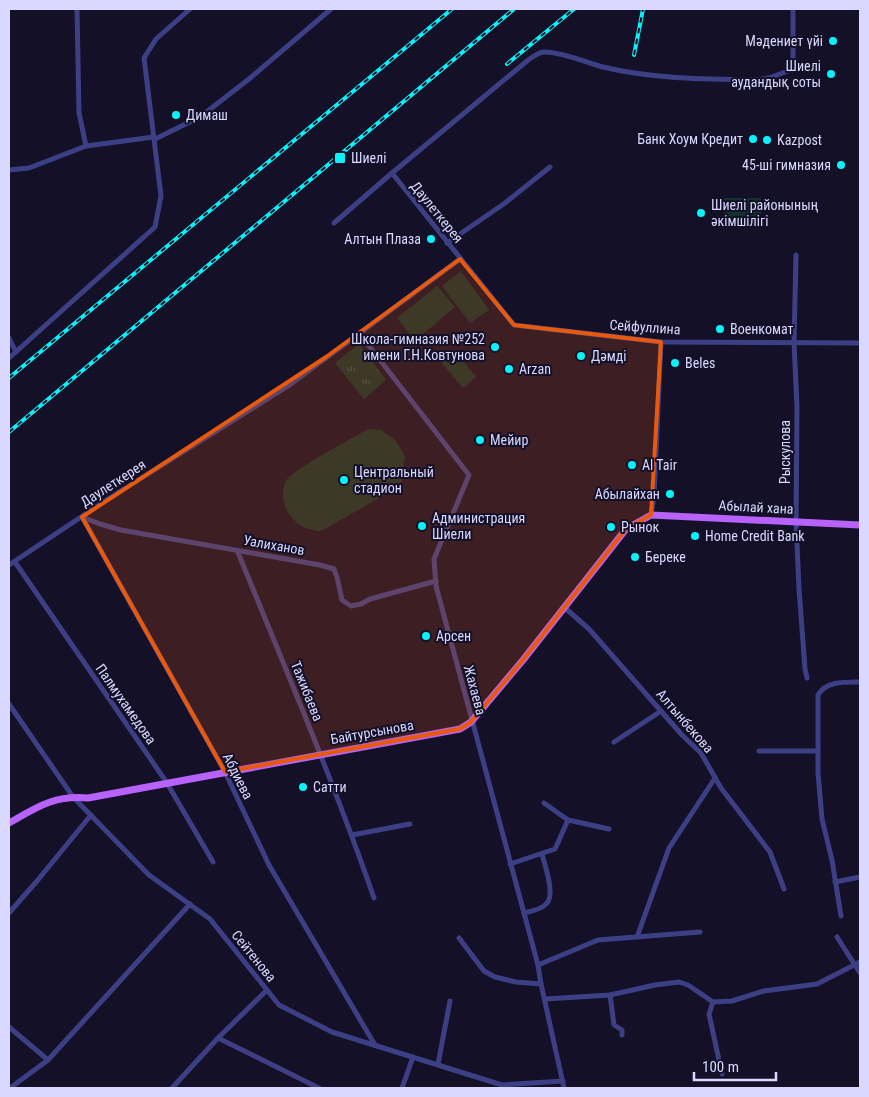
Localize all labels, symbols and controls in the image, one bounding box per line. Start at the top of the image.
place label: Мәдениет үйі [745,33,823,49]
marker: Мәдениет үйі [827,35,839,47]
place label: Шиелі аудандық соты [731,58,821,90]
marker: Шиелі аудандық соты [825,68,837,80]
place label: Димаш [186,107,228,123]
marker: Димаш [170,109,182,121]
place label: Банк Хоум Кредит [637,131,743,147]
place label: Kazpost [777,132,822,148]
marker: Банк Хоум Кредит [747,133,759,145]
marker: Kazpost [761,134,773,146]
place label: Шиелі [351,150,386,166]
marker: Шиелі [333,151,347,165]
place label: 45-ші гимназия [742,157,831,173]
marker: 45-ші гимназия [835,159,847,171]
street label: Даулеткерея [407,178,467,246]
place label: Шиелі районының әкімшілігі [711,197,819,229]
marker: Шиелі районының әкімшілігі [695,207,707,219]
place label: Алтын Плаза [344,231,421,247]
marker: Алтын Плаза [425,233,437,245]
street label: Сейфуллина [609,317,681,337]
place label: Военкомат [730,321,794,337]
marker: Военкомат [714,323,726,335]
place label: Школа-гимназия №252 имени Г.Н.Ковтунова [351,331,485,363]
marker: Школа-гимназия №252 имени Г.Н.Ковтунова [489,341,501,353]
place label: Дәмді [591,348,627,364]
marker: Дәмді [575,350,587,362]
place label: Beles [685,355,715,371]
marker: Beles [669,357,681,369]
place label: Arzan [519,361,551,377]
marker: Arzan [503,363,515,375]
street label: Рыскулова [777,420,793,484]
place label: Мейир [490,432,528,448]
marker: Мейир [474,434,486,446]
street label: Даулеткерея [77,456,149,510]
place label: Al Tair [642,457,677,473]
marker: Al Tair [626,459,638,471]
place label: Центральный стадион [354,464,434,496]
marker: Центральный стадион [338,474,350,486]
place label: Абылайхан [595,486,660,502]
marker: Абылайхан [664,488,676,500]
street label: Абылай хана [718,497,794,517]
place label: Администрация Шиели [432,510,525,542]
place label: Рынок [621,519,659,535]
marker: Администрация Шиели [416,520,428,532]
marker: Рынок [605,521,617,533]
place label: Home Credit Bank [705,528,805,544]
marker: Home Credit Bank [689,530,701,542]
street label: Уалиханов [242,532,306,558]
place label: Береке [645,549,686,565]
marker: Береке [629,551,641,563]
place label: Арсен [436,628,471,644]
marker: Арсен [420,630,432,642]
street label: Тажибаева [288,659,326,723]
street label: Палмухамедова [92,661,160,747]
street label: Жахаева [461,663,489,717]
street label: Алтынбекова [653,686,717,756]
street label: Байтурсынова [329,717,415,747]
street label: Абдиева [220,750,256,802]
place label: Сатти [313,779,347,795]
marker: Сатти [297,781,309,793]
street label: Сейтенова [228,927,280,985]
scale bar [694,1050,776,1082]
text: 100 m [702,1058,739,1076]

